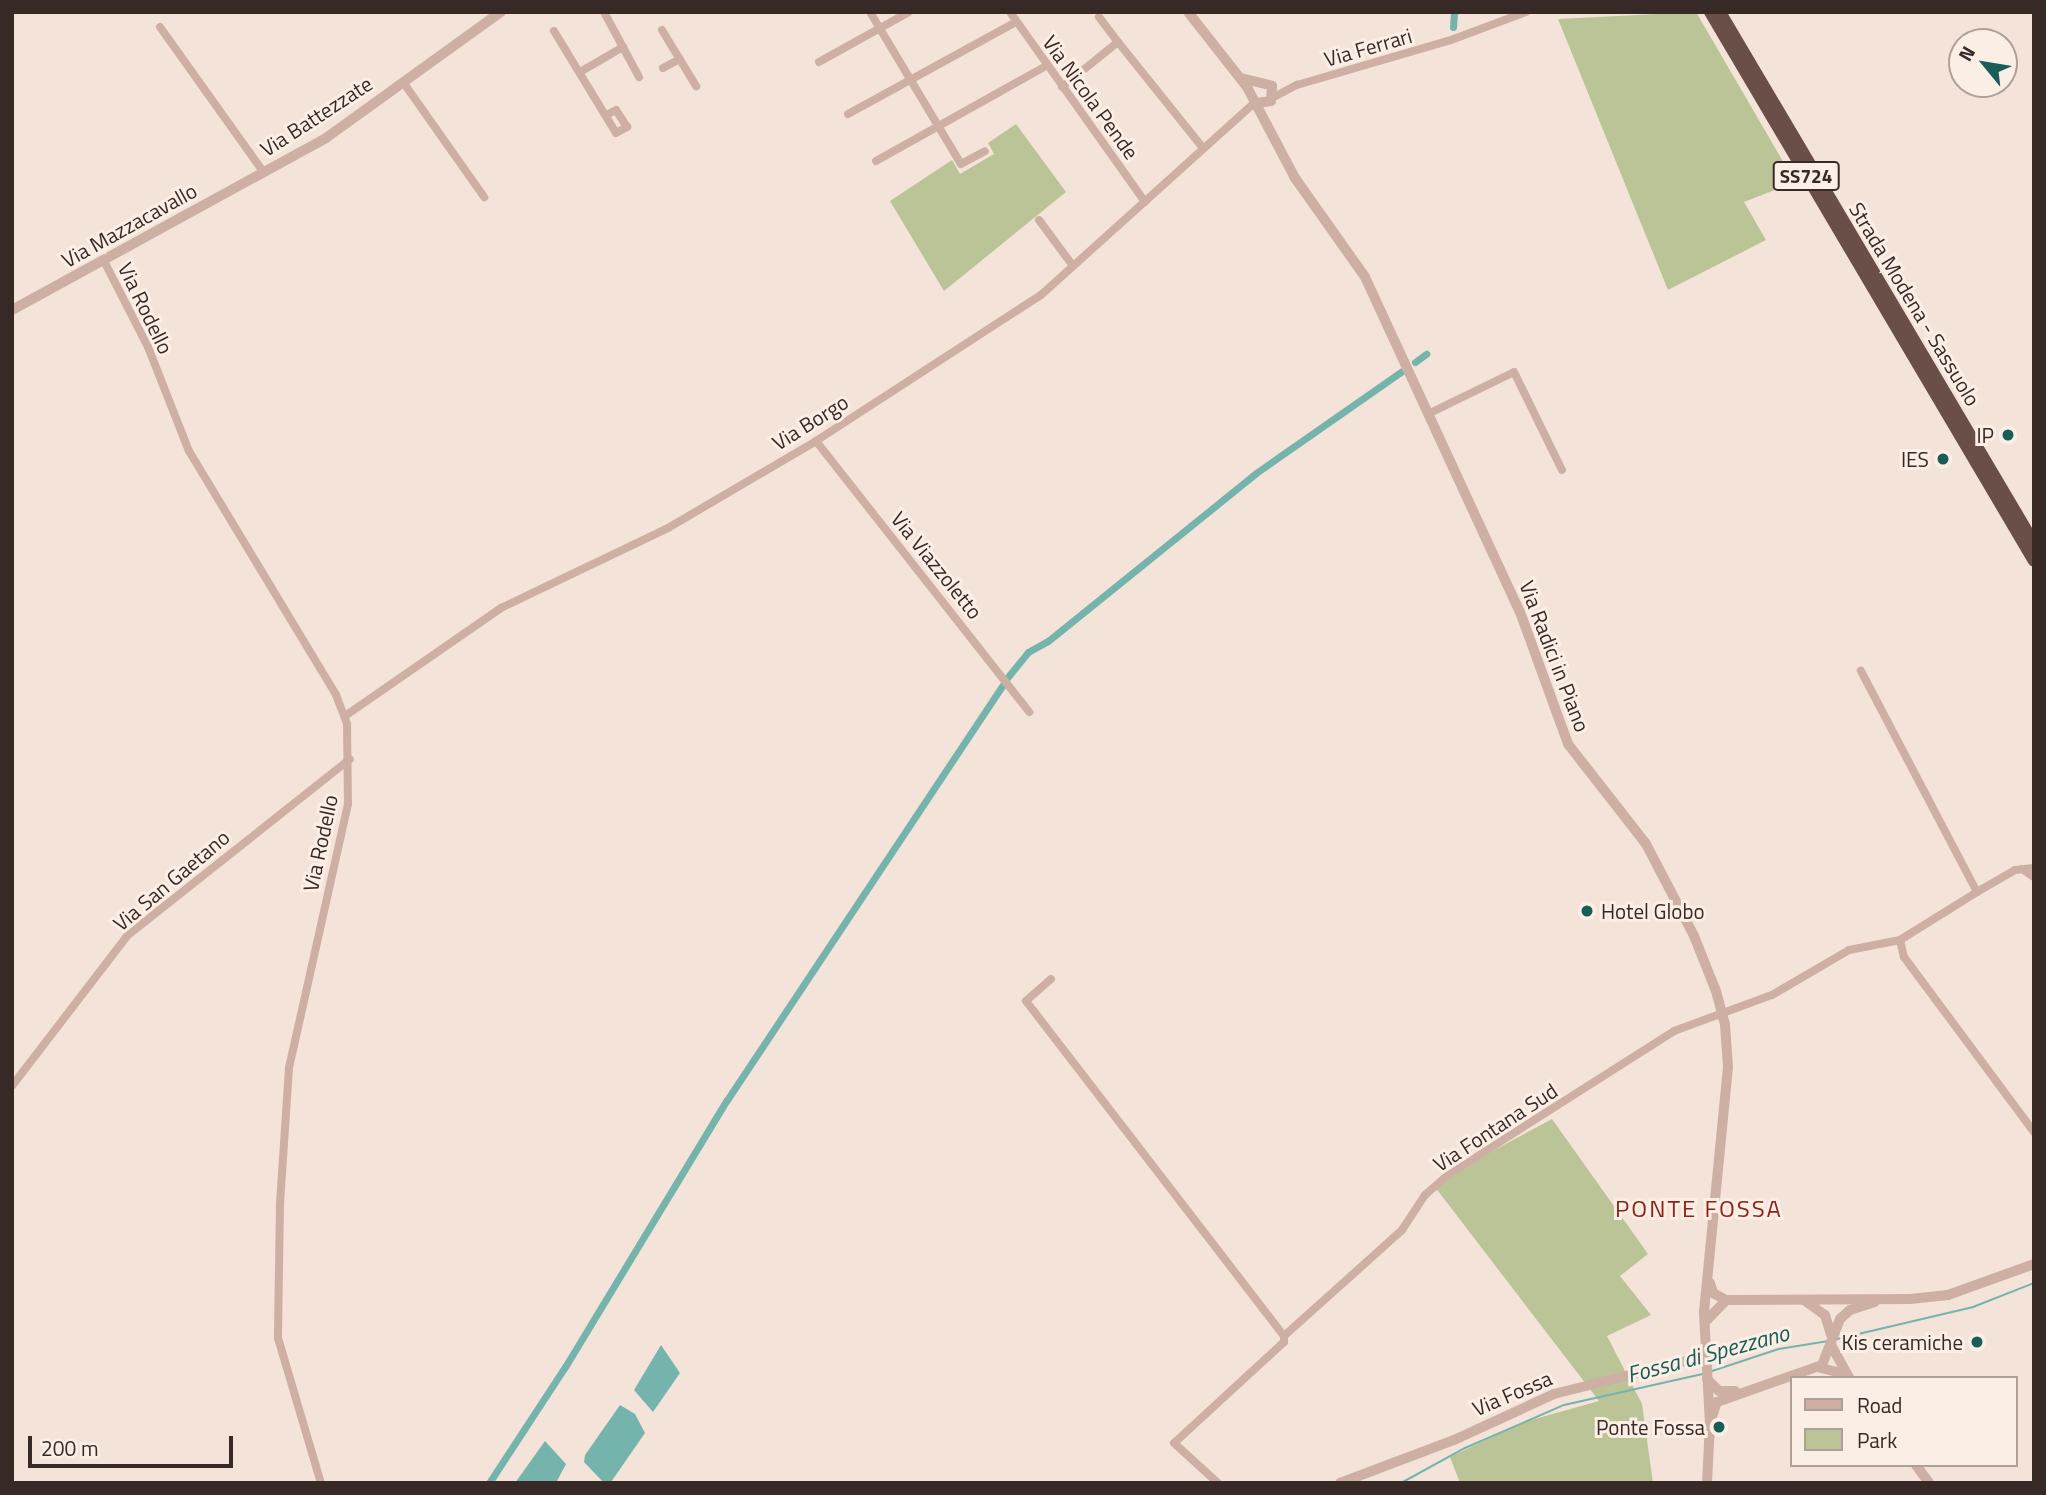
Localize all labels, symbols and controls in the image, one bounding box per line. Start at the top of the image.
street label: Via Ferrari [1321,22,1415,72]
north arrow [1948,28,2018,98]
street label: Via Nicola Pende [1038,30,1144,164]
text: N [1950,40,1982,66]
street label: Via Battezzate [255,70,377,162]
road number: SS724 [1771,160,1841,192]
street label: Via Mazzacavallo [57,177,201,273]
street label: Strada Modena - Sassuolo [1844,198,1986,410]
street label: Via Rodello [113,258,179,358]
street label: Via Borgo [767,389,853,455]
place label: IP [1976,422,1994,448]
marker: IP [2000,427,2016,443]
place label: IES [1901,446,1929,472]
marker: IES [1935,451,1951,467]
street label: Via Viazzoletto [886,506,988,624]
street label: Via Radici in Piano [1515,577,1595,735]
street label: Via Rodello [297,792,343,894]
street label: Via San Gaetano [108,824,234,936]
place label: Hotel Globo [1601,898,1705,924]
marker: Hotel Globo [1579,903,1595,919]
street label: Via Fontana Sud [1428,1078,1562,1176]
district label: PONTE FOSSA [1616,1195,1782,1223]
water label: Fossa di Spezzano [1624,1319,1792,1389]
place label: Kis ceramiche [1841,1329,1963,1355]
marker: Kis ceramiche [1969,1334,1985,1350]
street label: Via Fossa [1469,1365,1555,1421]
legend [1790,1376,2018,1467]
text: Road [1857,1389,1902,1421]
place label: Ponte Fossa [1596,1414,1705,1440]
marker: Ponte Fossa [1711,1419,1727,1435]
scale bar [32,1422,236,1466]
text: Park [1857,1424,1897,1456]
text: 200 m [41,1432,98,1464]

